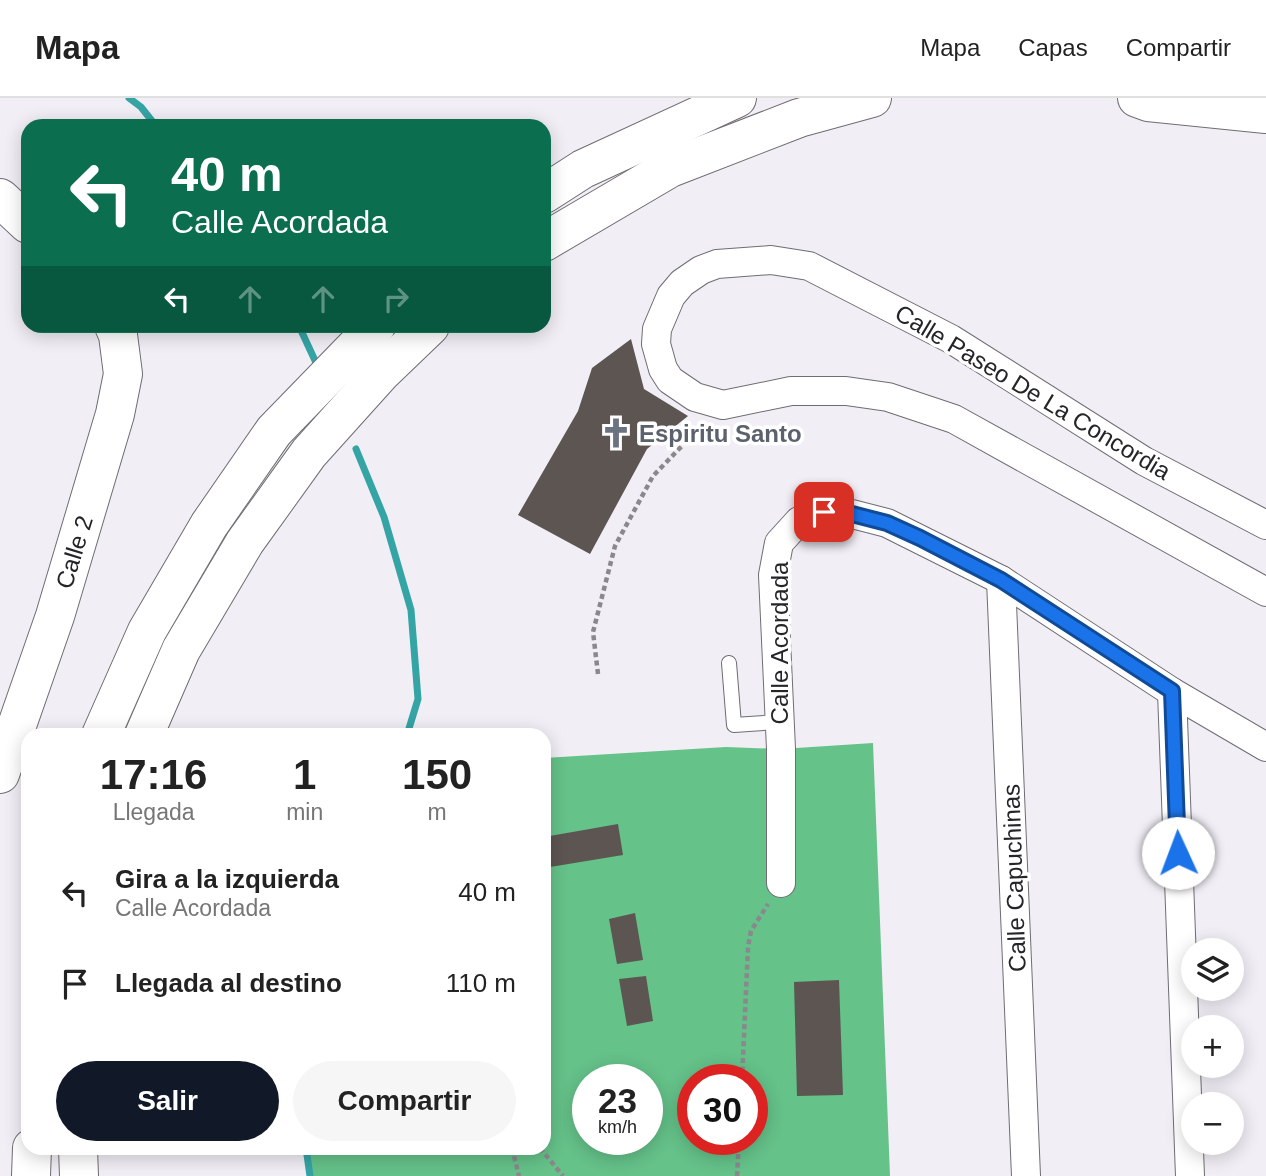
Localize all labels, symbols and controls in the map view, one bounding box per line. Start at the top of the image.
text: Mapa [35,29,119,66]
text: Mapa [920,34,980,61]
text: Capas [1018,34,1088,61]
text: Compartir [1126,34,1231,61]
icon: left [56,147,147,238]
text: 40 m [171,147,283,201]
text: Calle Acordada [171,204,388,240]
icon: left [158,280,196,318]
icon: ahead [231,280,269,318]
icon: ahead [304,280,342,318]
icon: right [377,280,415,318]
street label: Calle Paseo De La Concordia [891,299,1176,485]
church icon: Espiritu Santo [599,416,633,450]
place label: Espiritu Santo [639,420,802,447]
pin [794,482,854,542]
icon: arrive [805,493,843,531]
street label: Calle 2 [50,512,98,592]
street label: Calle Acordada [766,561,793,724]
text: 17:16 [100,751,207,798]
text: 1 [293,751,316,798]
text: 150 [402,751,472,798]
street label: Calle Capuchinas [997,784,1031,972]
text: Llegada [113,799,195,825]
text: min [286,799,323,825]
text: m [428,799,447,825]
position arrow [1141,816,1215,890]
text: Gira a la izquierda [115,864,339,894]
icon: left [56,874,94,912]
text: 40 m [458,877,516,907]
text: Calle Acordada [115,895,271,921]
map controls [1181,938,1244,1155]
button: layers [1181,938,1244,1001]
icon: arrive [56,965,94,1003]
text: Llegada al destino [115,968,342,998]
text: 110 m [446,968,516,998]
button: + [1181,1015,1244,1078]
button: Salir [56,1061,279,1141]
button: Compartir [293,1061,516,1141]
speed limit sign: 30 [677,1064,768,1155]
text: 23 [598,1081,637,1120]
button: − [1181,1092,1244,1155]
text: km/h [598,1117,637,1137]

